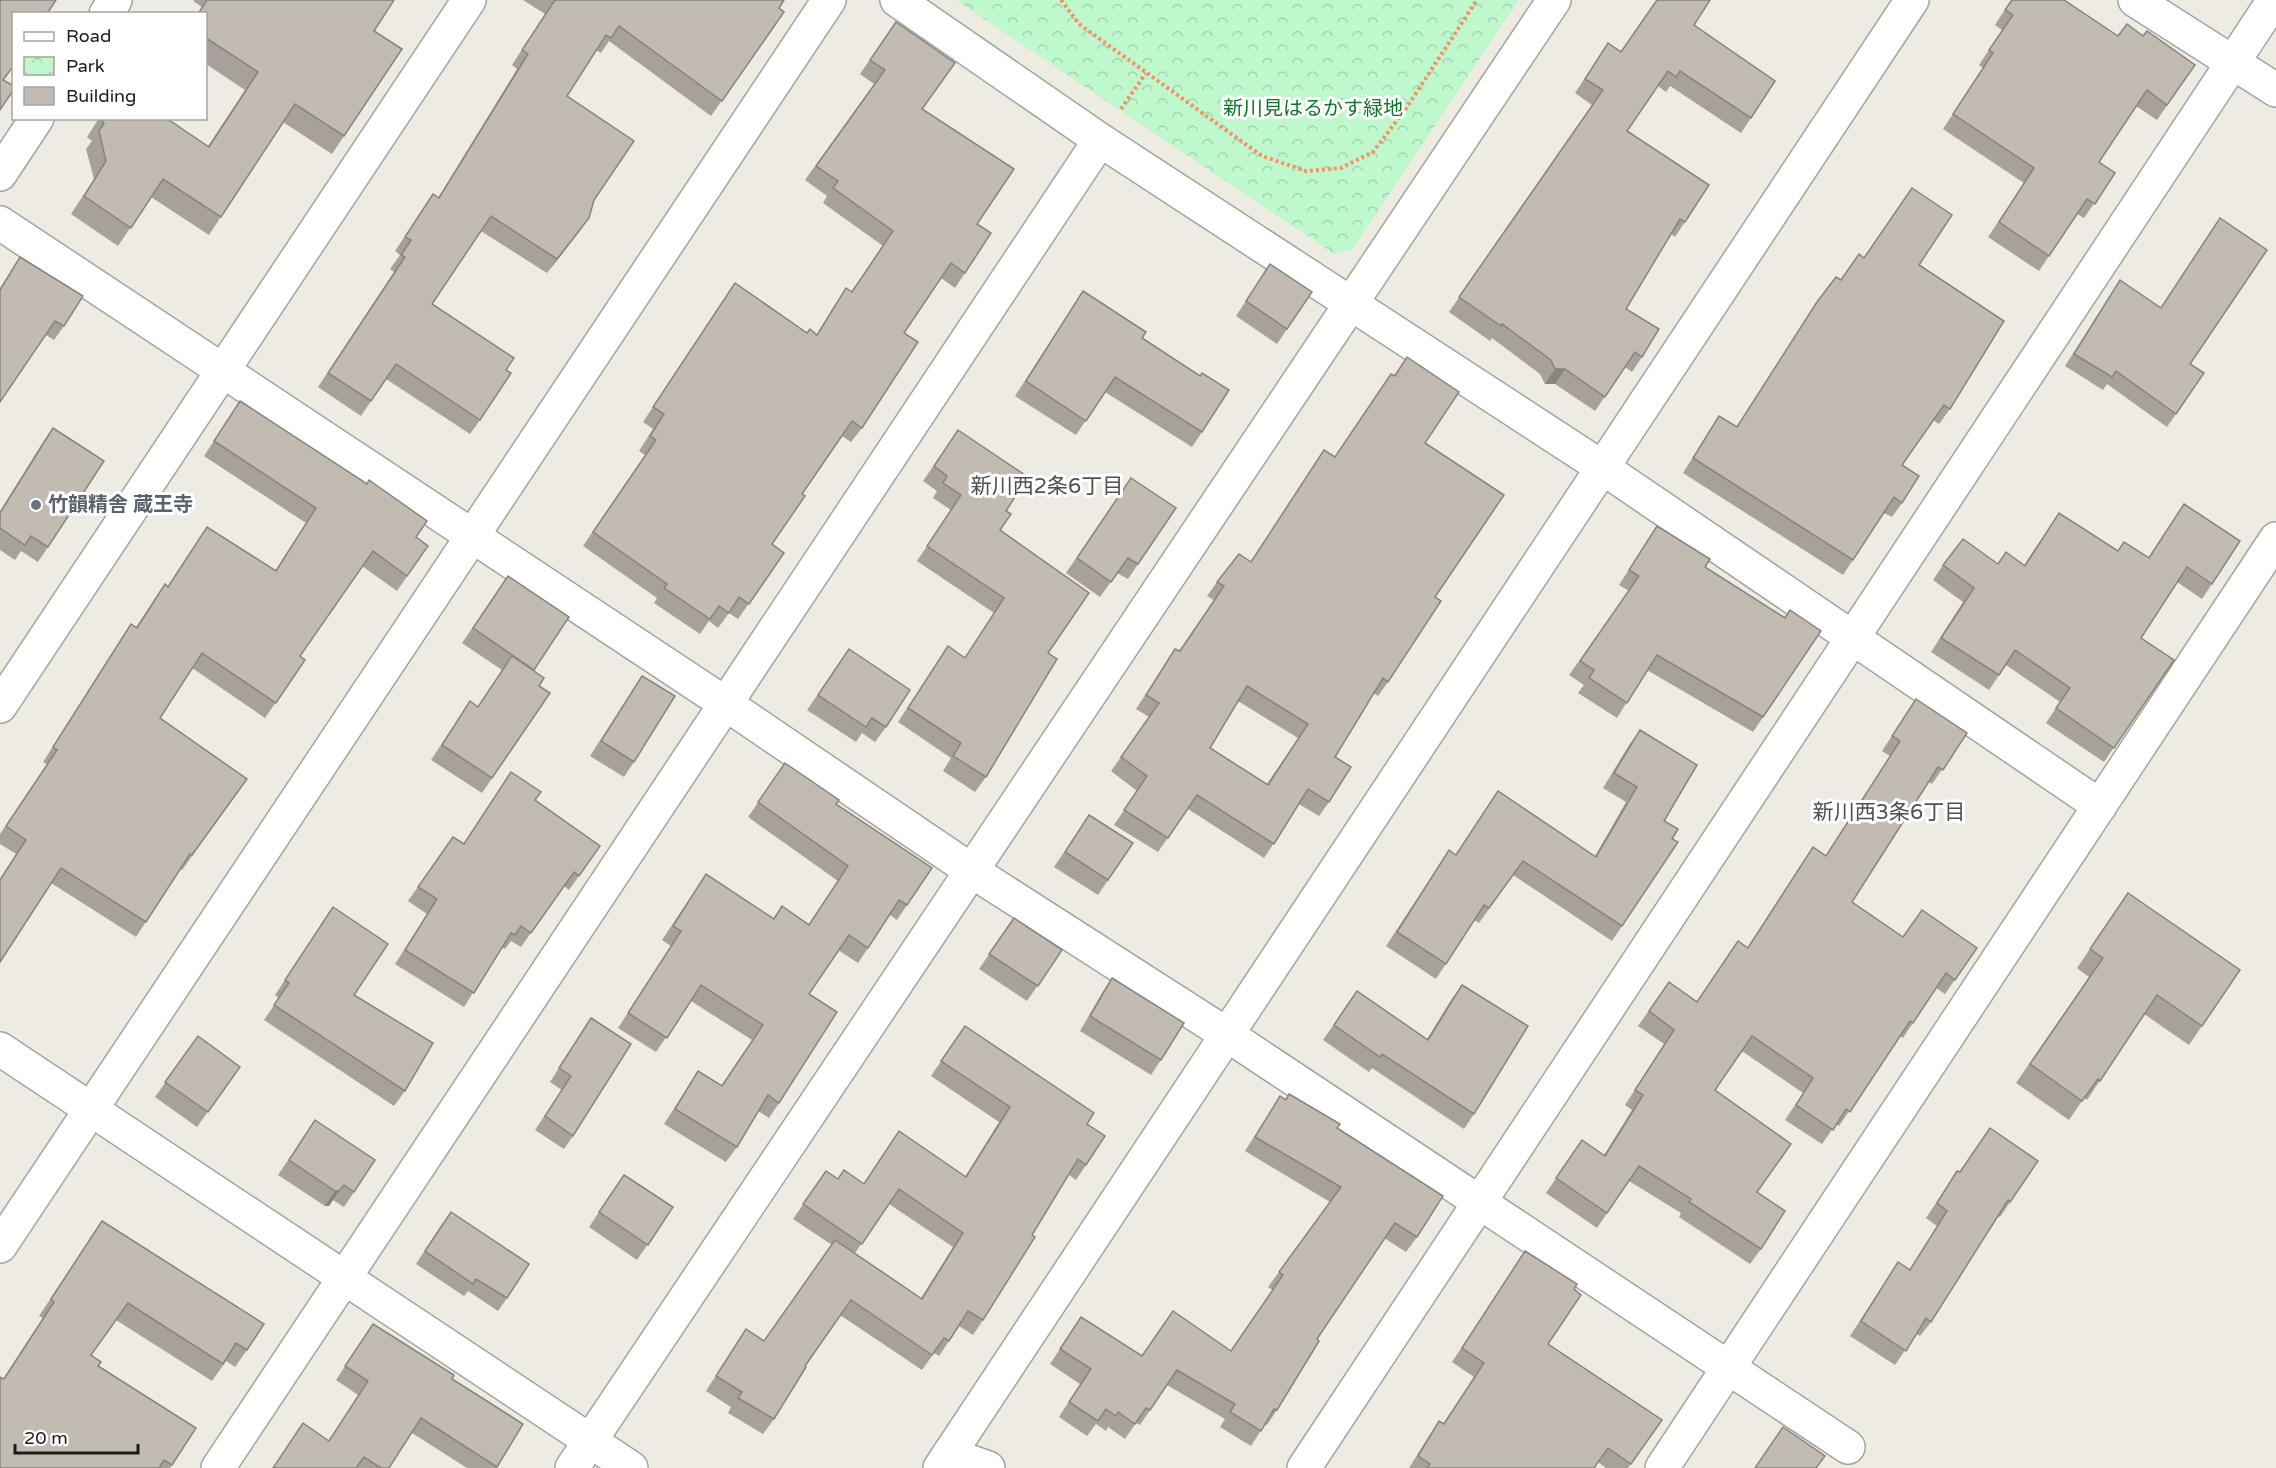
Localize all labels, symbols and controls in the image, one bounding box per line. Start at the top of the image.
legend [12,12,207,120]
text: Road [66,25,111,47]
text: Park [66,55,105,77]
text: Building [66,85,136,107]
park label: 新川見はるかす緑地 [1223,97,1403,121]
district label: 新川西2条6丁目 [971,474,1123,499]
place label: 竹韻精舎 蔵王寺 [48,493,193,517]
marker: 竹韻精舎 蔵王寺 [29,498,43,512]
district label: 新川西3条6丁目 [1813,800,1965,825]
scale bar [15,1417,138,1455]
text: 20 m [24,1427,68,1449]

